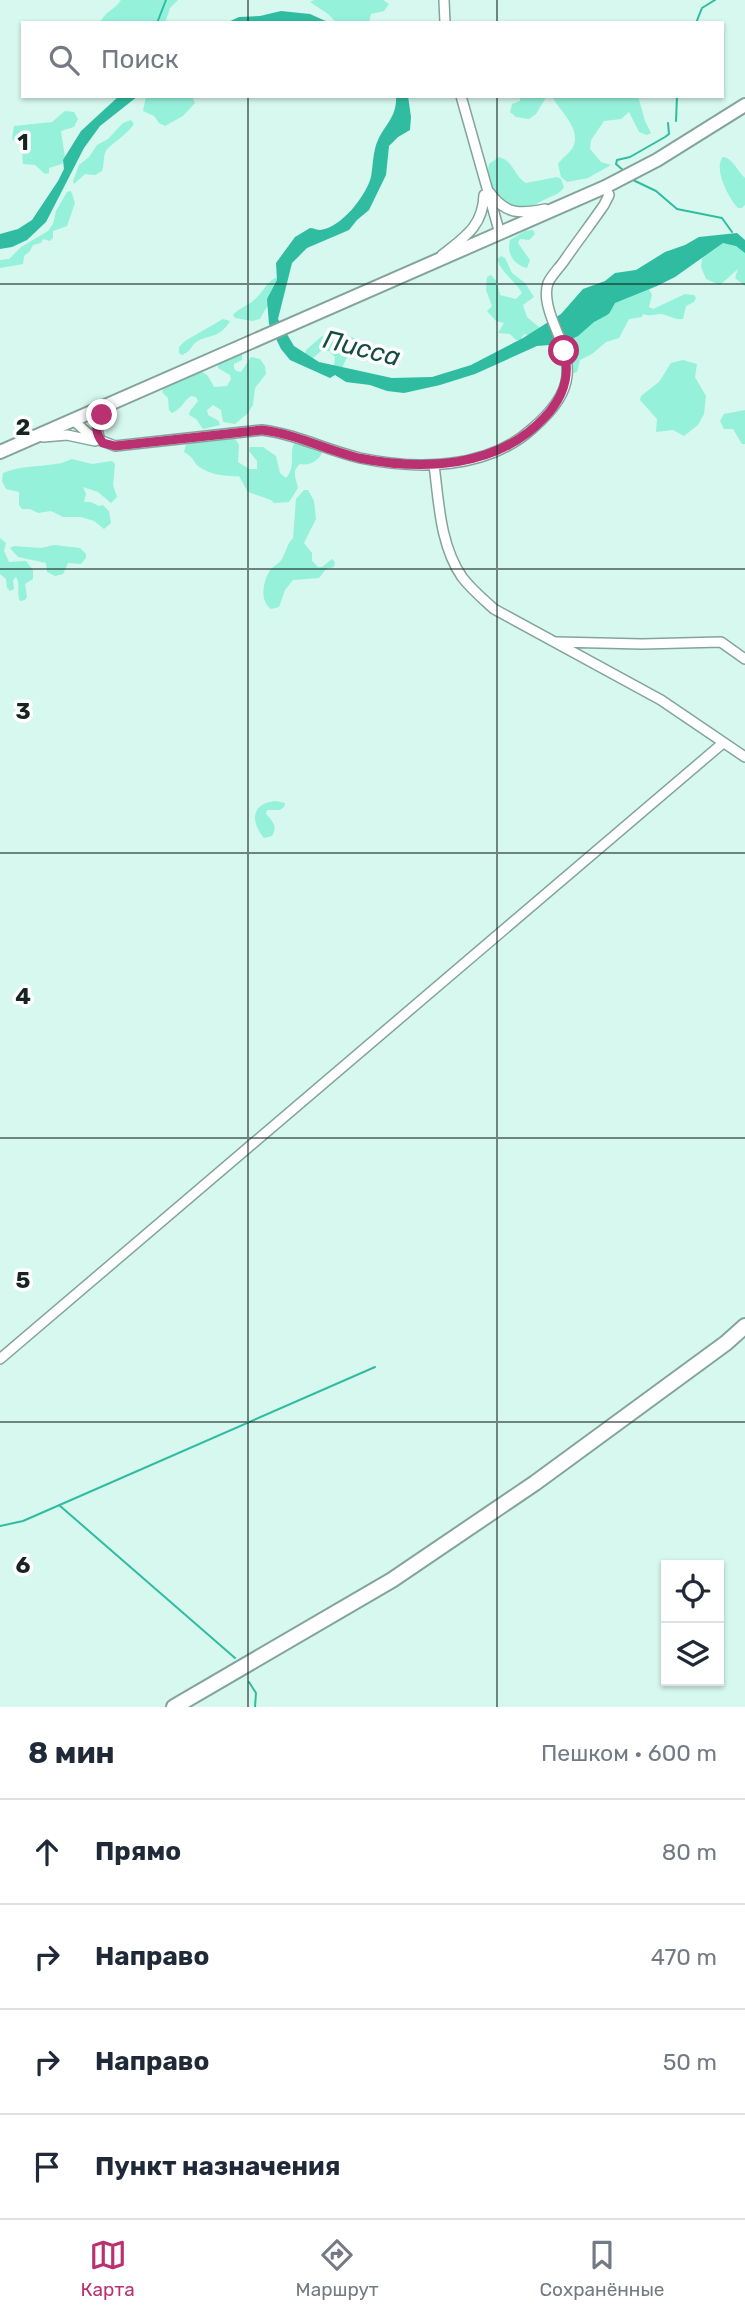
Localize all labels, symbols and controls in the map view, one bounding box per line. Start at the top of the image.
search box [21,21,724,98]
icon: search [45,41,83,79]
text: Поиск [101,44,179,75]
text: 1 [17,128,29,156]
water label: Писса [320,324,404,373]
route start [548,335,579,366]
route end [86,399,117,430]
text: 2 [16,413,30,441]
text: 3 [15,697,31,725]
text: 4 [15,982,31,1010]
text: 5 [16,1266,31,1294]
text: 6 [16,1551,31,1579]
map controls [661,1560,724,1686]
button: locate [661,1560,724,1623]
button: layers [661,1623,724,1686]
text: 8 мин [28,1735,115,1771]
text: Пешком · 600 m [541,1739,717,1767]
icon: ahead [28,1833,66,1871]
text: Прямо [95,1836,181,1867]
text: 80 m [662,1838,717,1866]
icon: right [28,1938,66,1976]
text: Направо [95,1941,209,1972]
text: 470 m [651,1943,717,1971]
icon: right [28,2043,66,2081]
text: Направо [95,2046,209,2077]
text: 50 m [663,2048,717,2076]
icon: arrive [28,2148,66,2186]
text: Пункт назначения [95,2151,340,2182]
tab: Карта [80,2236,135,2301]
tab: Маршрут [296,2236,379,2301]
tab: Сохранённые [539,2236,665,2301]

